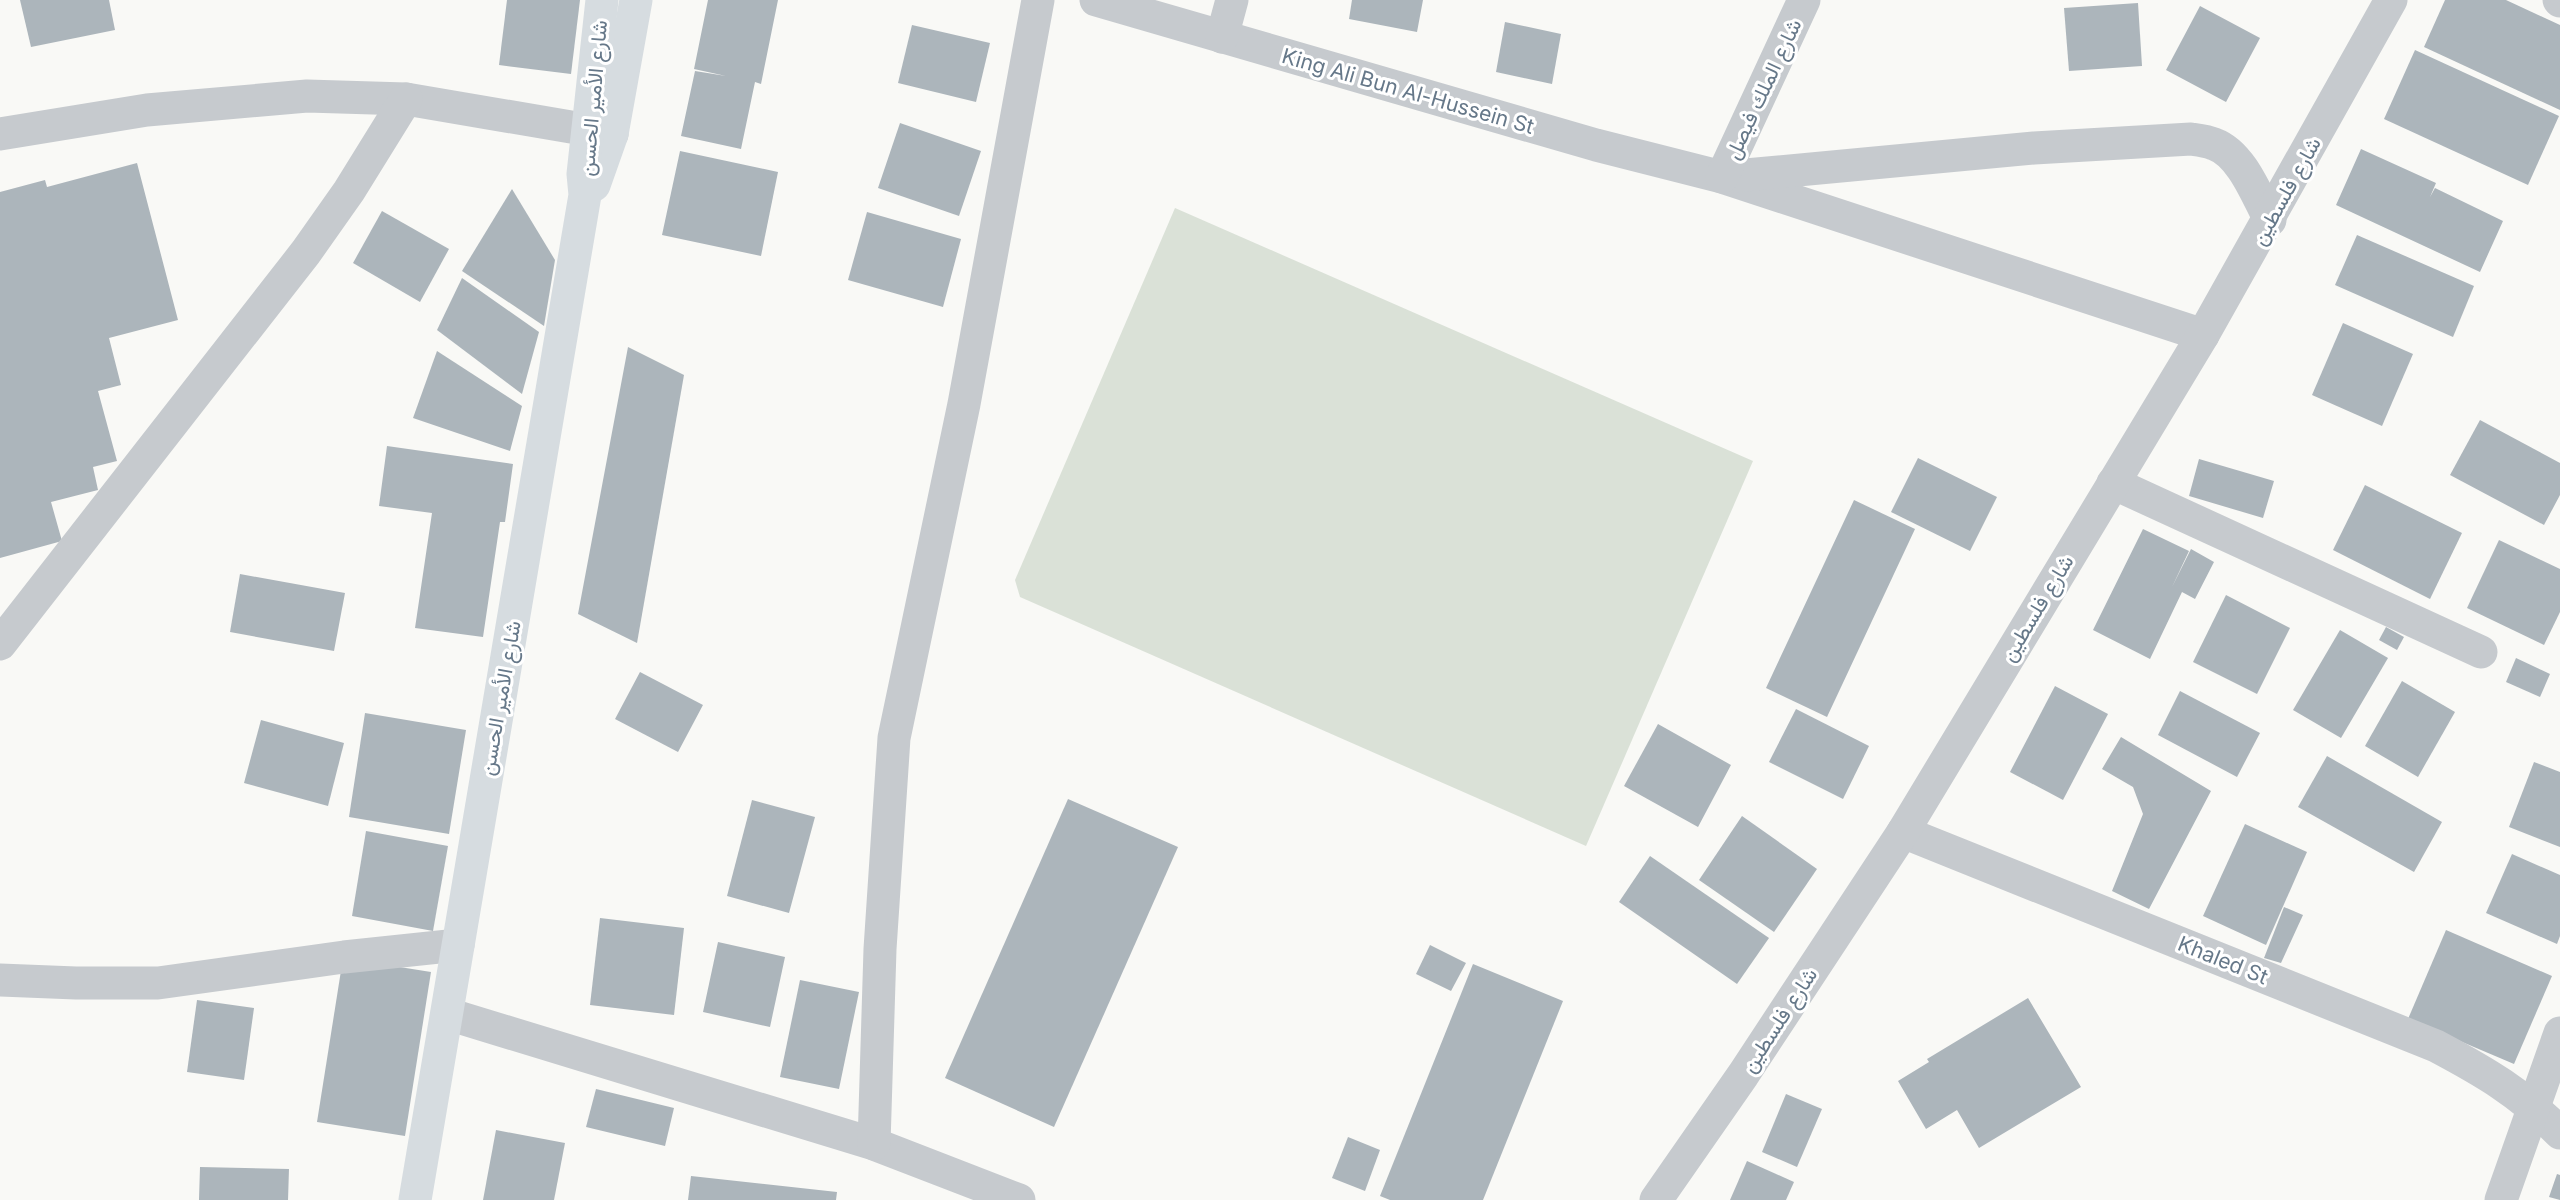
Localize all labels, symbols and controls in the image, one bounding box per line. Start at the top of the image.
street label: شارع الملك فيصل [1720,15,1808,164]
street label: شارع الأمير الحسن [574,19,614,177]
street label: King Ali Bun Al-Hussein St [1279,43,1537,139]
street label: شارع فلسطين [2246,133,2328,250]
street label: شارع فلسطين [1995,550,2080,667]
street label: شارع الأمير الحسن [474,619,528,778]
street label: Khaled St [2174,931,2272,989]
street label: شارع فلسطين [1736,963,1824,1078]

